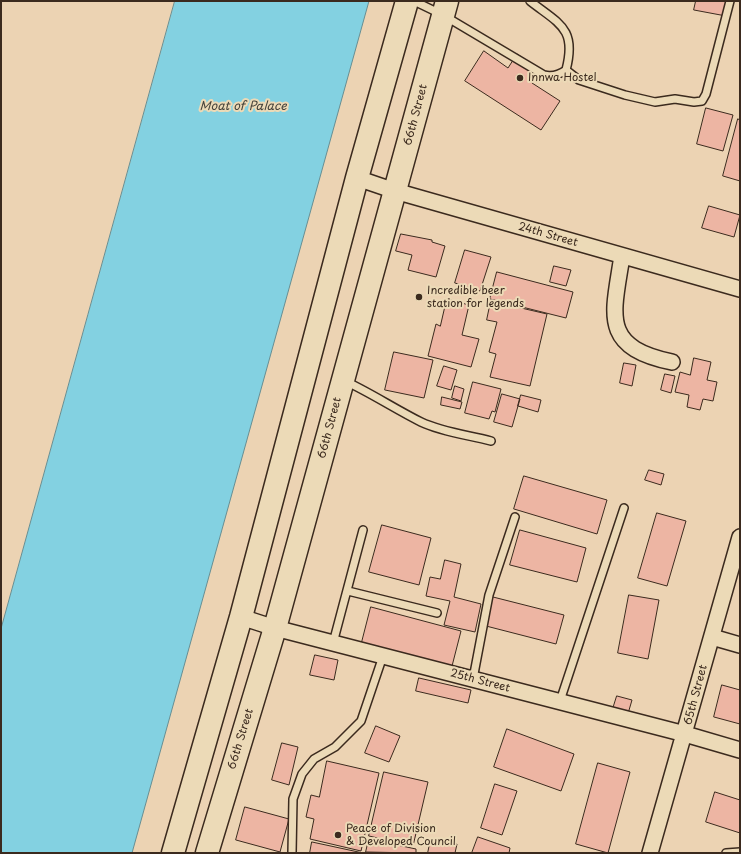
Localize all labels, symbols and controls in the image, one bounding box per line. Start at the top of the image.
place label: Innwa Hostel [528,71,597,85]
marker: Innwa Hostel [515,73,525,83]
street label: 66th Street [402,83,430,147]
water label: Moat of Palace [199,100,287,114]
street label: 24th Street [517,220,579,250]
place label: Incredible beer station for legends [427,284,524,310]
marker: Incredible beer station for legends [414,292,424,302]
street label: 66th Street [316,396,344,460]
street label: 65th Street [682,664,710,726]
street label: 25th Street [449,667,511,695]
street label: 66th Street [226,707,256,771]
place label: Peace of Division & Developed Council [346,822,456,848]
marker: Peace of Division & Developed Council [333,830,343,840]

